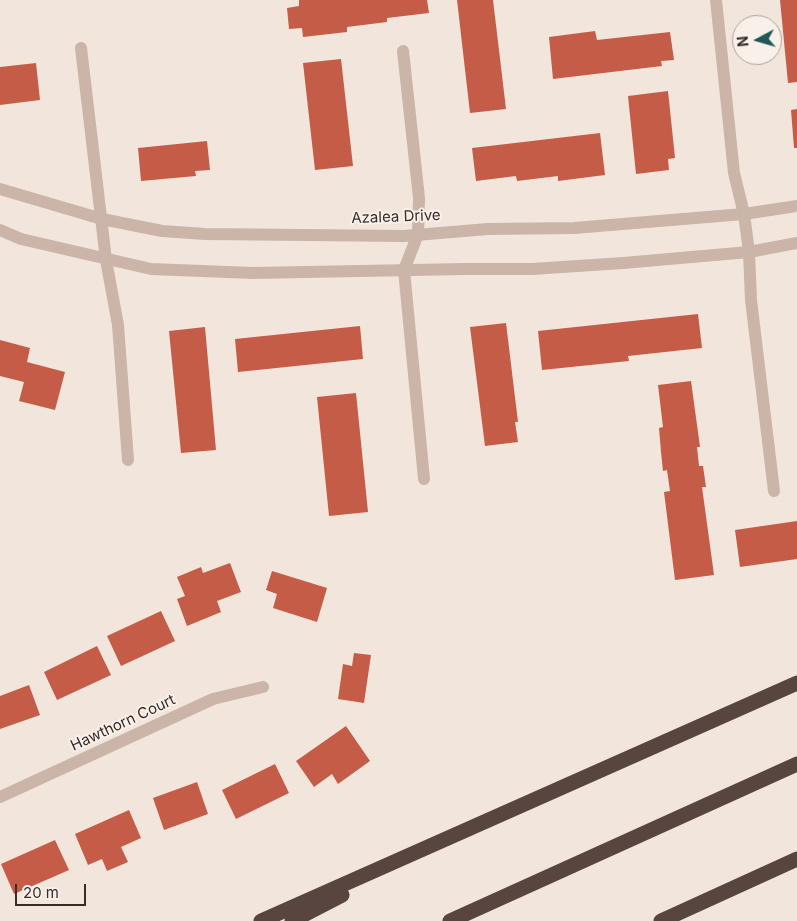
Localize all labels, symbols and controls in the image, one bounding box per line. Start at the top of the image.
north arrow [732,15,782,65]
text: N [734,35,752,48]
street label: Azalea Drive [351,206,441,228]
street label: Hawthorn Court [68,691,178,755]
scale bar [18,874,89,906]
text: 20 m [23,883,59,902]

